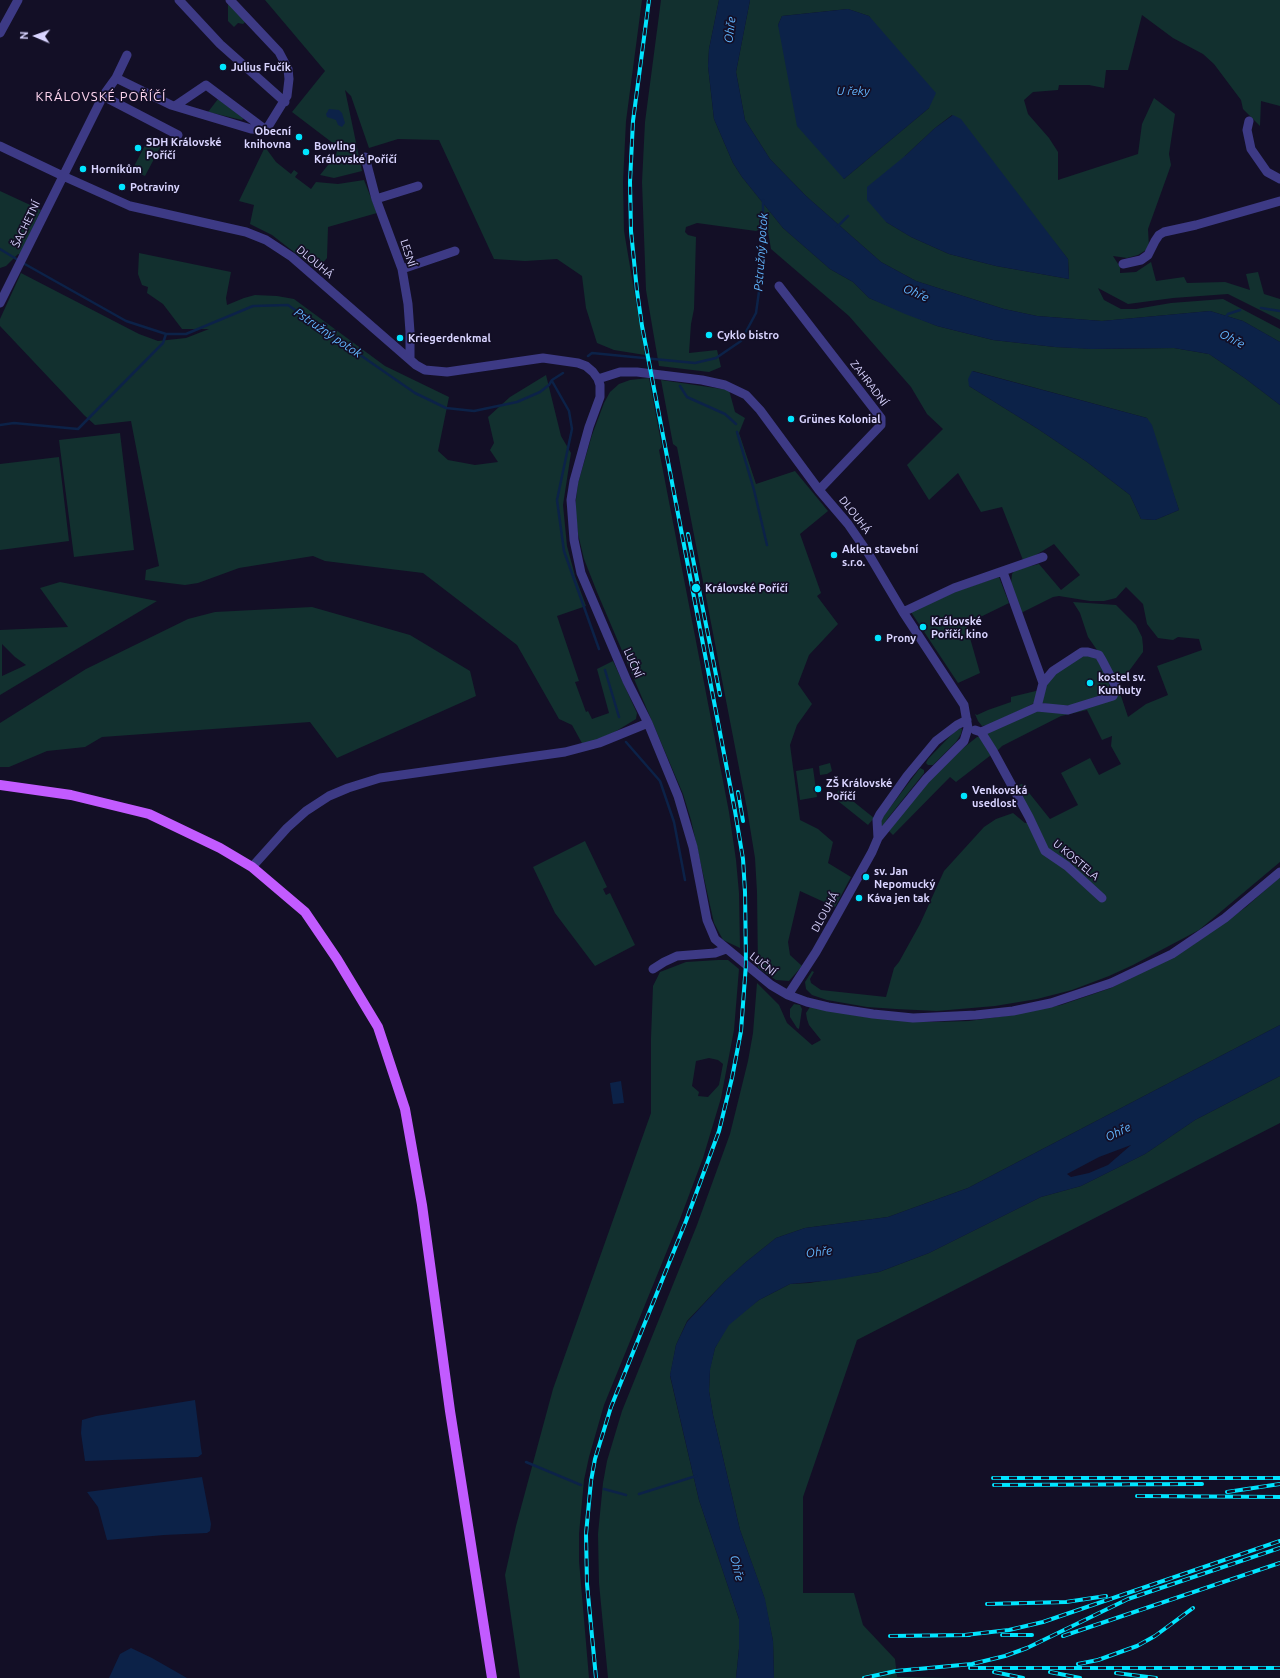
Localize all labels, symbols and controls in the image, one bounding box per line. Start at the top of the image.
north arrow [16,16,56,56]
water label: Ohře [721,16,739,44]
text: N [18,31,30,40]
place label: Julius Fučík [231,60,291,74]
marker: Julius Fučík [218,62,228,72]
water label: U řeky [836,84,870,98]
district label: KRÁLOVSKÉ POŘÍČÍ [36,89,166,105]
place label: Obecní knihovna [244,124,291,150]
marker: Obecní knihovna [294,132,304,142]
place label: SDH Královské Poříčí [146,135,222,161]
place label: Bowling Královské Poříčí [314,139,397,165]
marker: SDH Královské Poříčí [133,143,143,153]
marker: Bowling Královské Poříčí [301,147,311,157]
place label: Horníkům [91,162,142,176]
marker: Horníkům [78,164,88,174]
place label: Potraviny [130,180,180,194]
marker: Potraviny [117,182,127,192]
street label: ŠACHETNÍ [9,199,43,249]
water label: Pstružný potok [751,212,771,292]
street label: LESNÍ [397,238,419,268]
street label: DLOUHÁ [294,243,336,281]
water label: Ohře [901,281,931,305]
water label: Pstružný potok [291,305,365,361]
water label: Ohře [1217,327,1247,351]
place label: Cyklo bistro [717,328,779,342]
marker: Cyklo bistro [704,330,714,340]
place label: Kriegerdenkmal [408,331,491,345]
marker: Kriegerdenkmal [395,333,405,343]
street label: ZAHRADNÍ [847,357,891,409]
place label: Grünes Kolonial [799,412,880,426]
marker: Grünes Kolonial [786,414,796,424]
street label: DLOUHÁ [836,494,874,536]
place label: Aklen stavební s.r.o. [842,542,918,568]
marker: Aklen stavební s.r.o. [829,550,839,560]
place label: Královské Poříčí [705,581,788,595]
marker: Královské Poříčí [690,582,702,594]
place label: Královské Poříčí, kino [931,614,988,640]
marker: Královské Poříčí, kino [918,622,928,632]
place label: Prony [886,631,916,645]
marker: Prony [873,633,883,643]
street label: LUČNÍ [621,646,645,680]
place label: kostel sv. Kunhuty [1098,670,1146,696]
marker: kostel sv. Kunhuty [1085,678,1095,688]
place label: ZŠ Královské Poříčí [826,776,892,802]
place label: Venkovská usedlost [972,783,1027,809]
marker: ZŠ Královské Poříčí [813,784,823,794]
marker: Venkovská usedlost [959,791,969,801]
street label: U KOSTELA [1050,837,1102,883]
place label: sv. Jan Nepomucký [874,864,935,890]
marker: sv. Jan Nepomucký [861,872,871,882]
street label: DLOUHÁ [809,890,841,934]
place label: Káva jen tak [867,891,930,905]
marker: Káva jen tak [854,893,864,903]
street label: LUČNÍ [747,949,779,979]
water label: Ohře [1103,1120,1133,1144]
water label: Ohře [805,1243,833,1261]
water label: Ohře [727,1553,747,1583]

